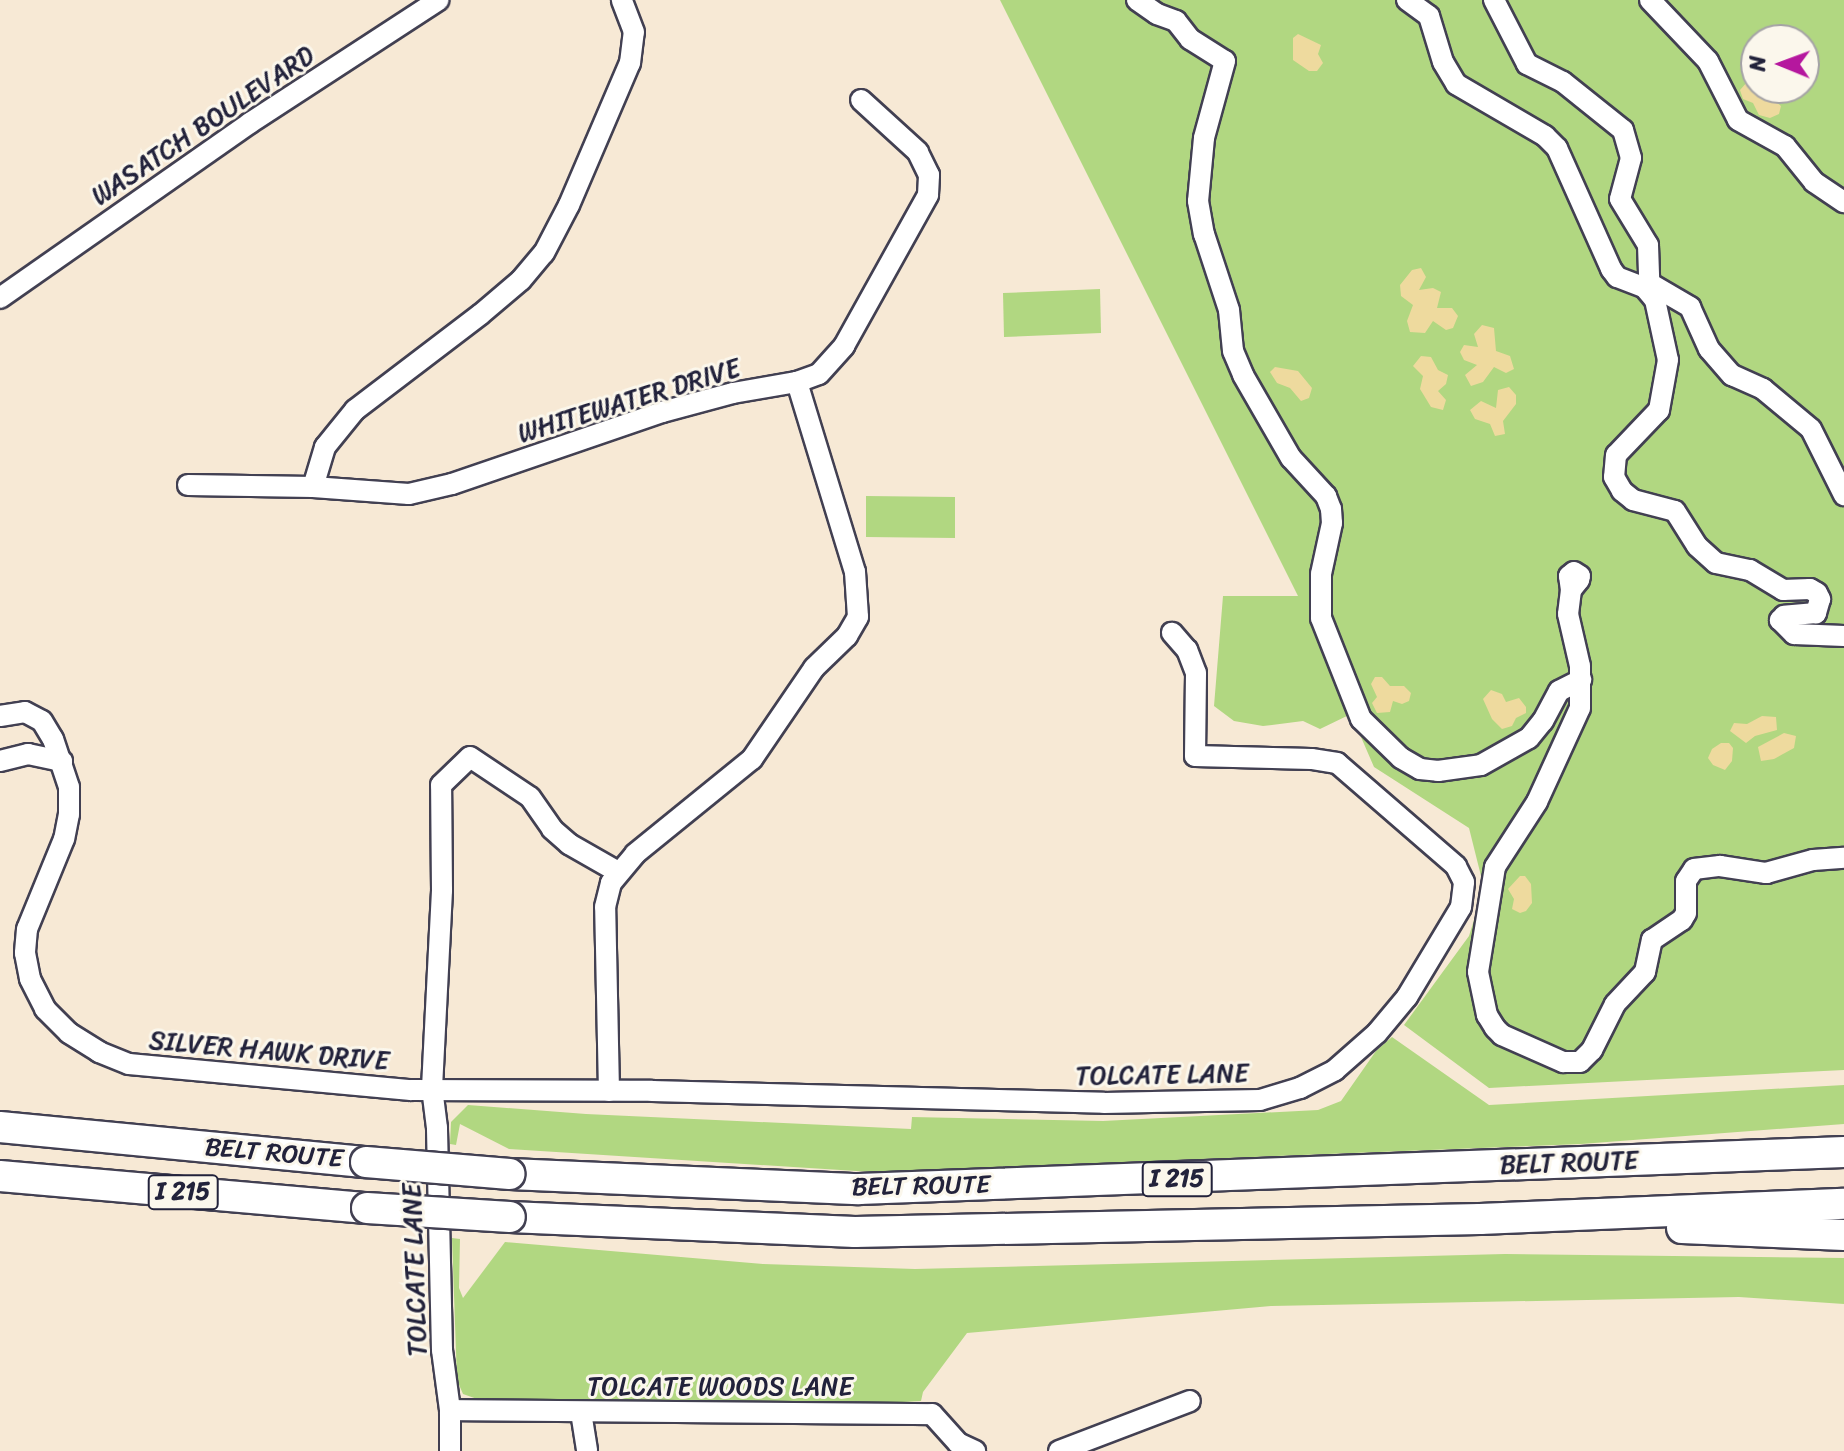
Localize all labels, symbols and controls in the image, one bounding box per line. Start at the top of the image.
north arrow [1740,24,1820,104]
street label: WASATCH BOULEVARD [86,40,320,212]
text: N [1738,56,1777,72]
street label: WHITEWATER DRIVE [513,352,745,450]
street label: SILVER HAWK DRIVE [148,1025,390,1077]
street label: TOLCATE LANE [1075,1058,1249,1092]
street label: BELT ROUTE [203,1131,345,1175]
street label: BELT ROUTE [1499,1145,1639,1181]
road number: I 215 [1141,1159,1213,1199]
street label: BELT ROUTE [851,1169,991,1203]
road number: I 215 [147,1172,219,1212]
street label: TOLCATE LANE [396,1183,434,1357]
street label: TOLCATE WOODS LANE [588,1371,852,1403]

